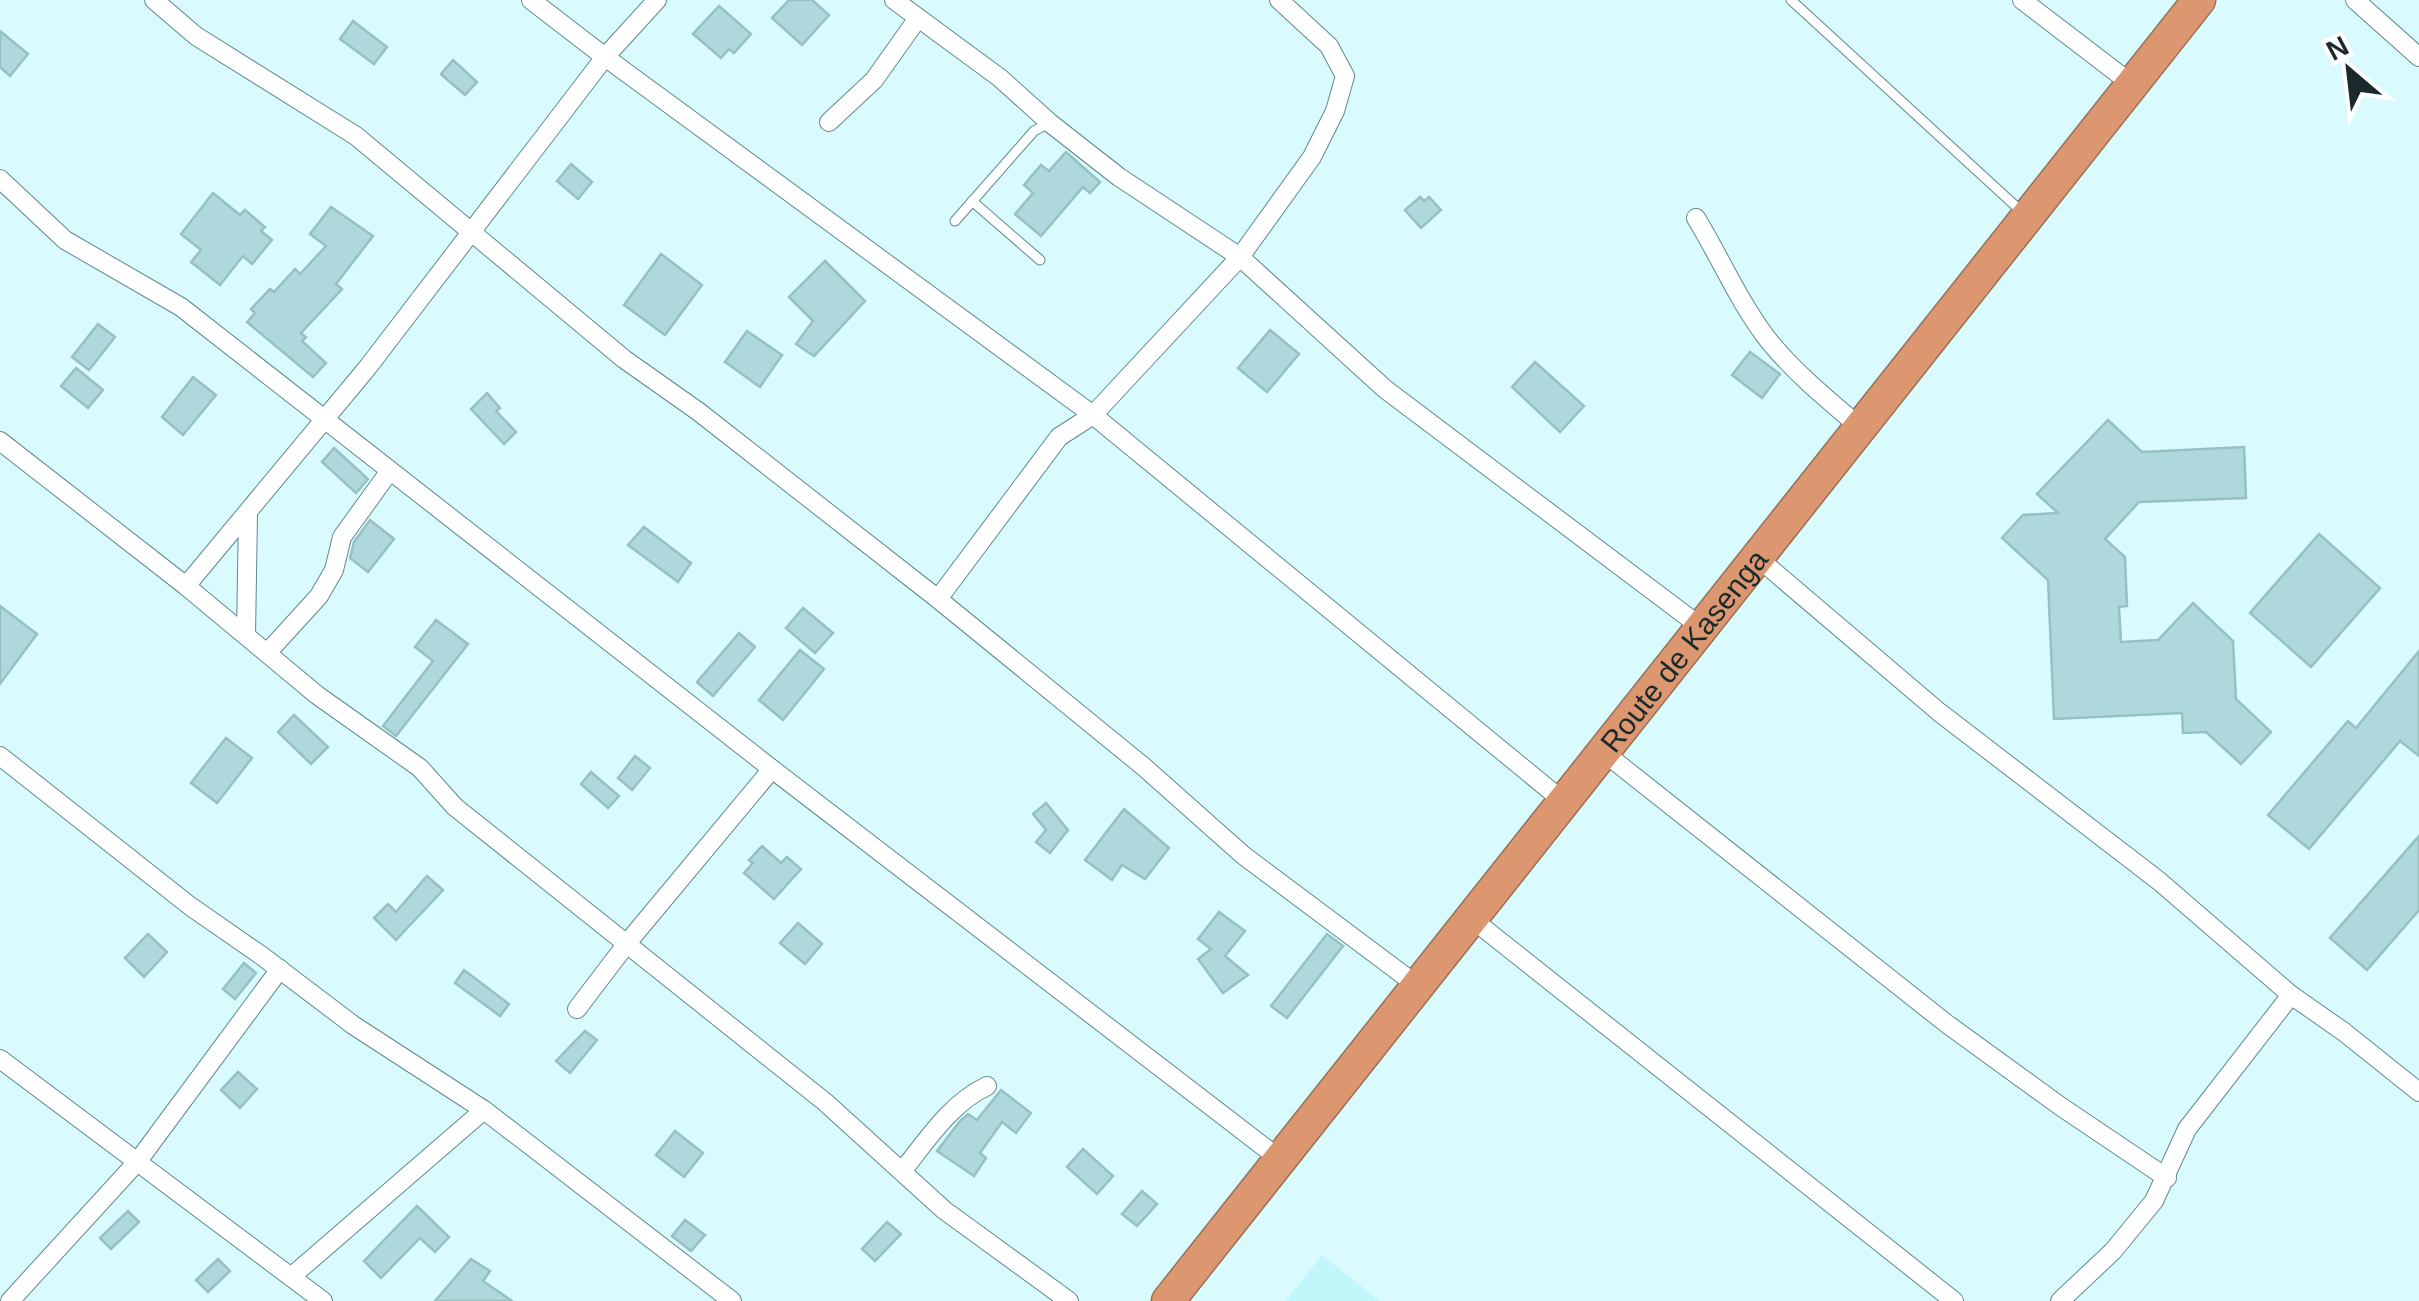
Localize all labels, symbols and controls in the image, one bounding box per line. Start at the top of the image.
north arrow [2299,20,2399,120]
text: N [2321,30,2354,67]
street label: Route de Kasenga [1593,543,1774,758]

